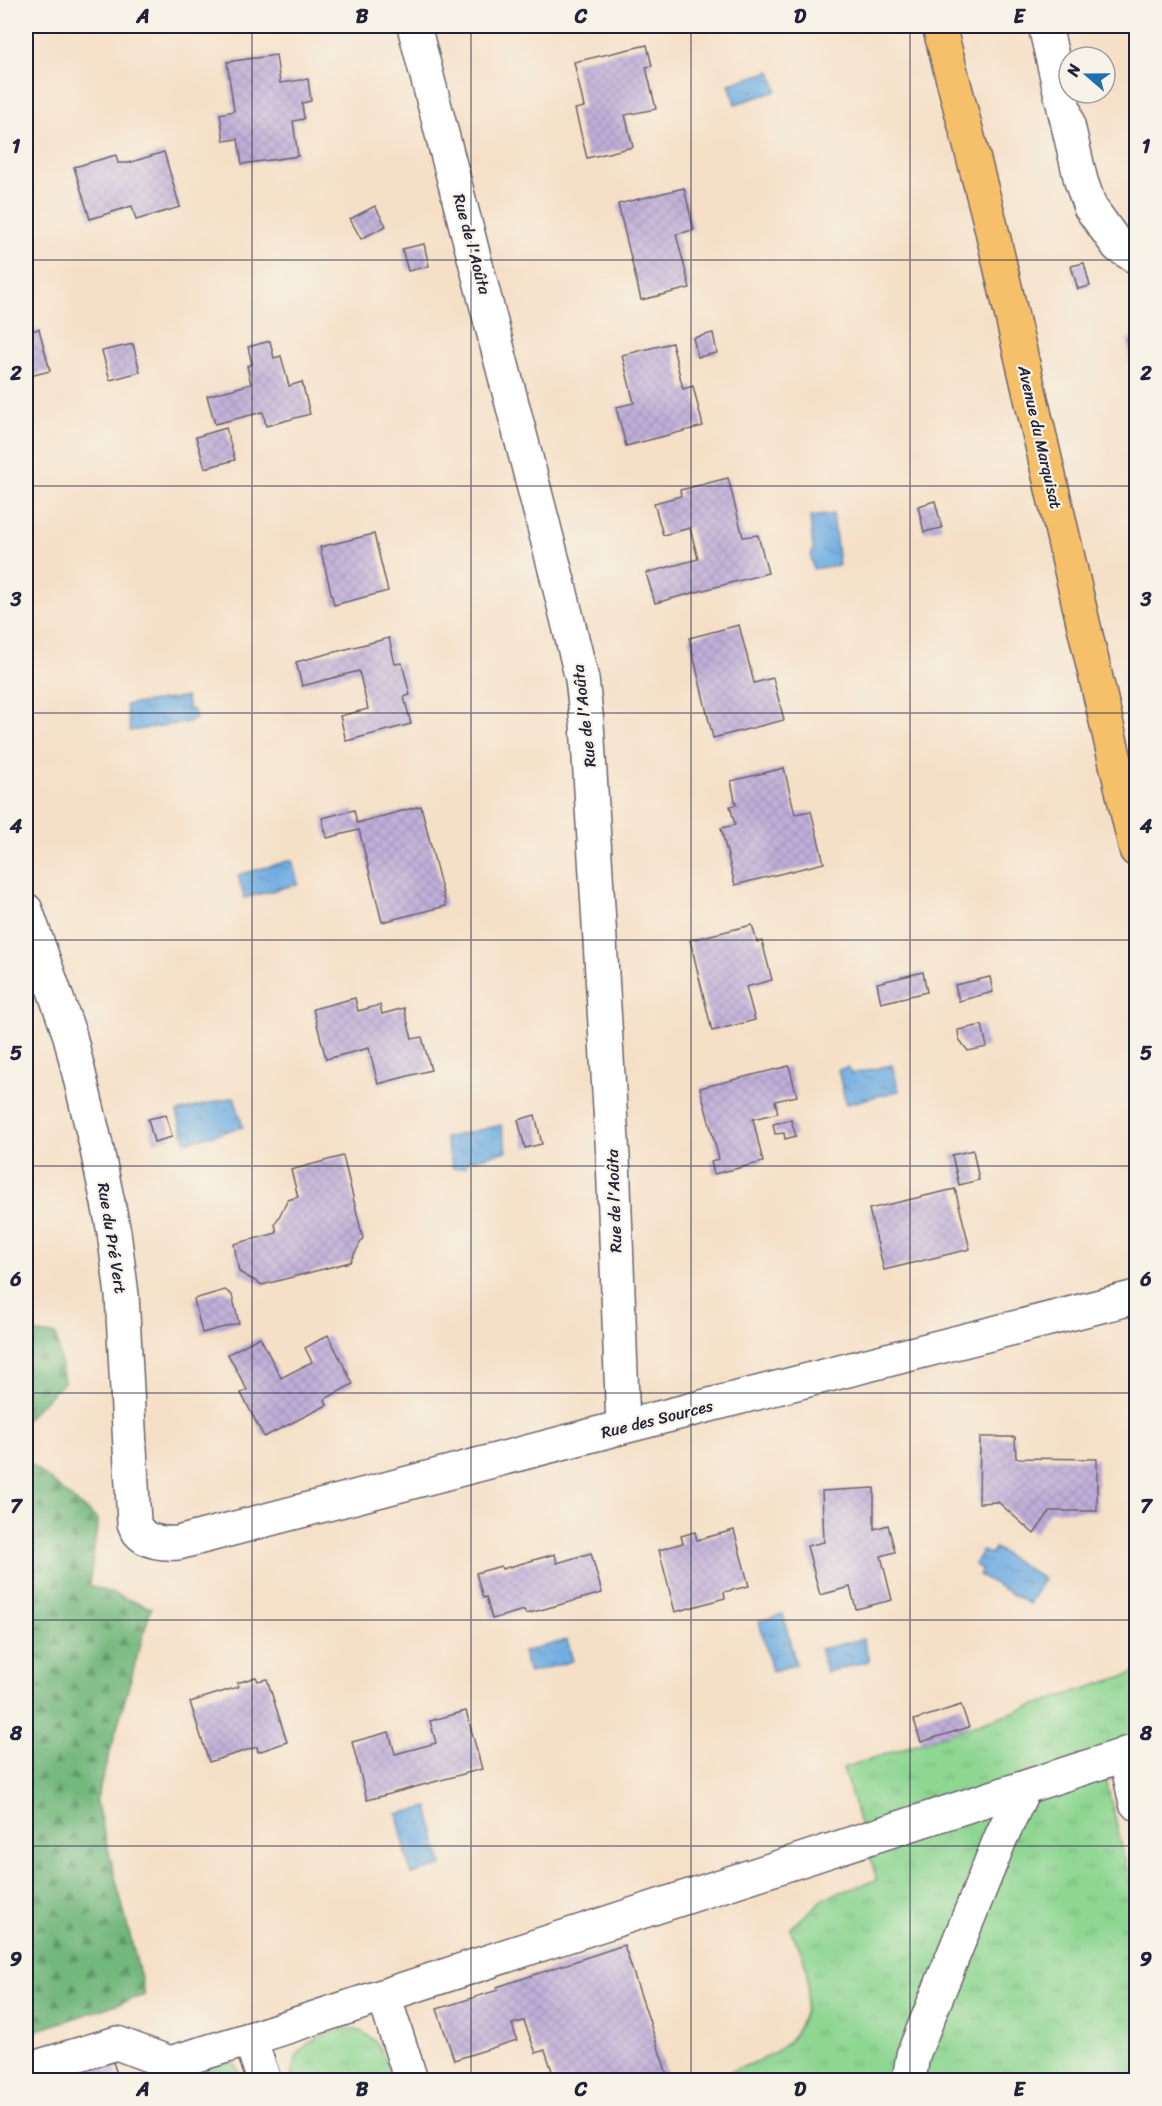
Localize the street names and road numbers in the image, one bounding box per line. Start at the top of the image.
street label: Rue de l'Aoûta [445,190,500,299]
street label: Avenue du Marquisat [1009,361,1071,512]
street label: Rue de l'Aoûta [563,662,605,769]
street label: Rue de l'Aoûta [598,1148,630,1253]
street label: Rue du Pré Vert [89,1181,135,1295]
street label: Rue des Sources [598,1391,717,1447]

